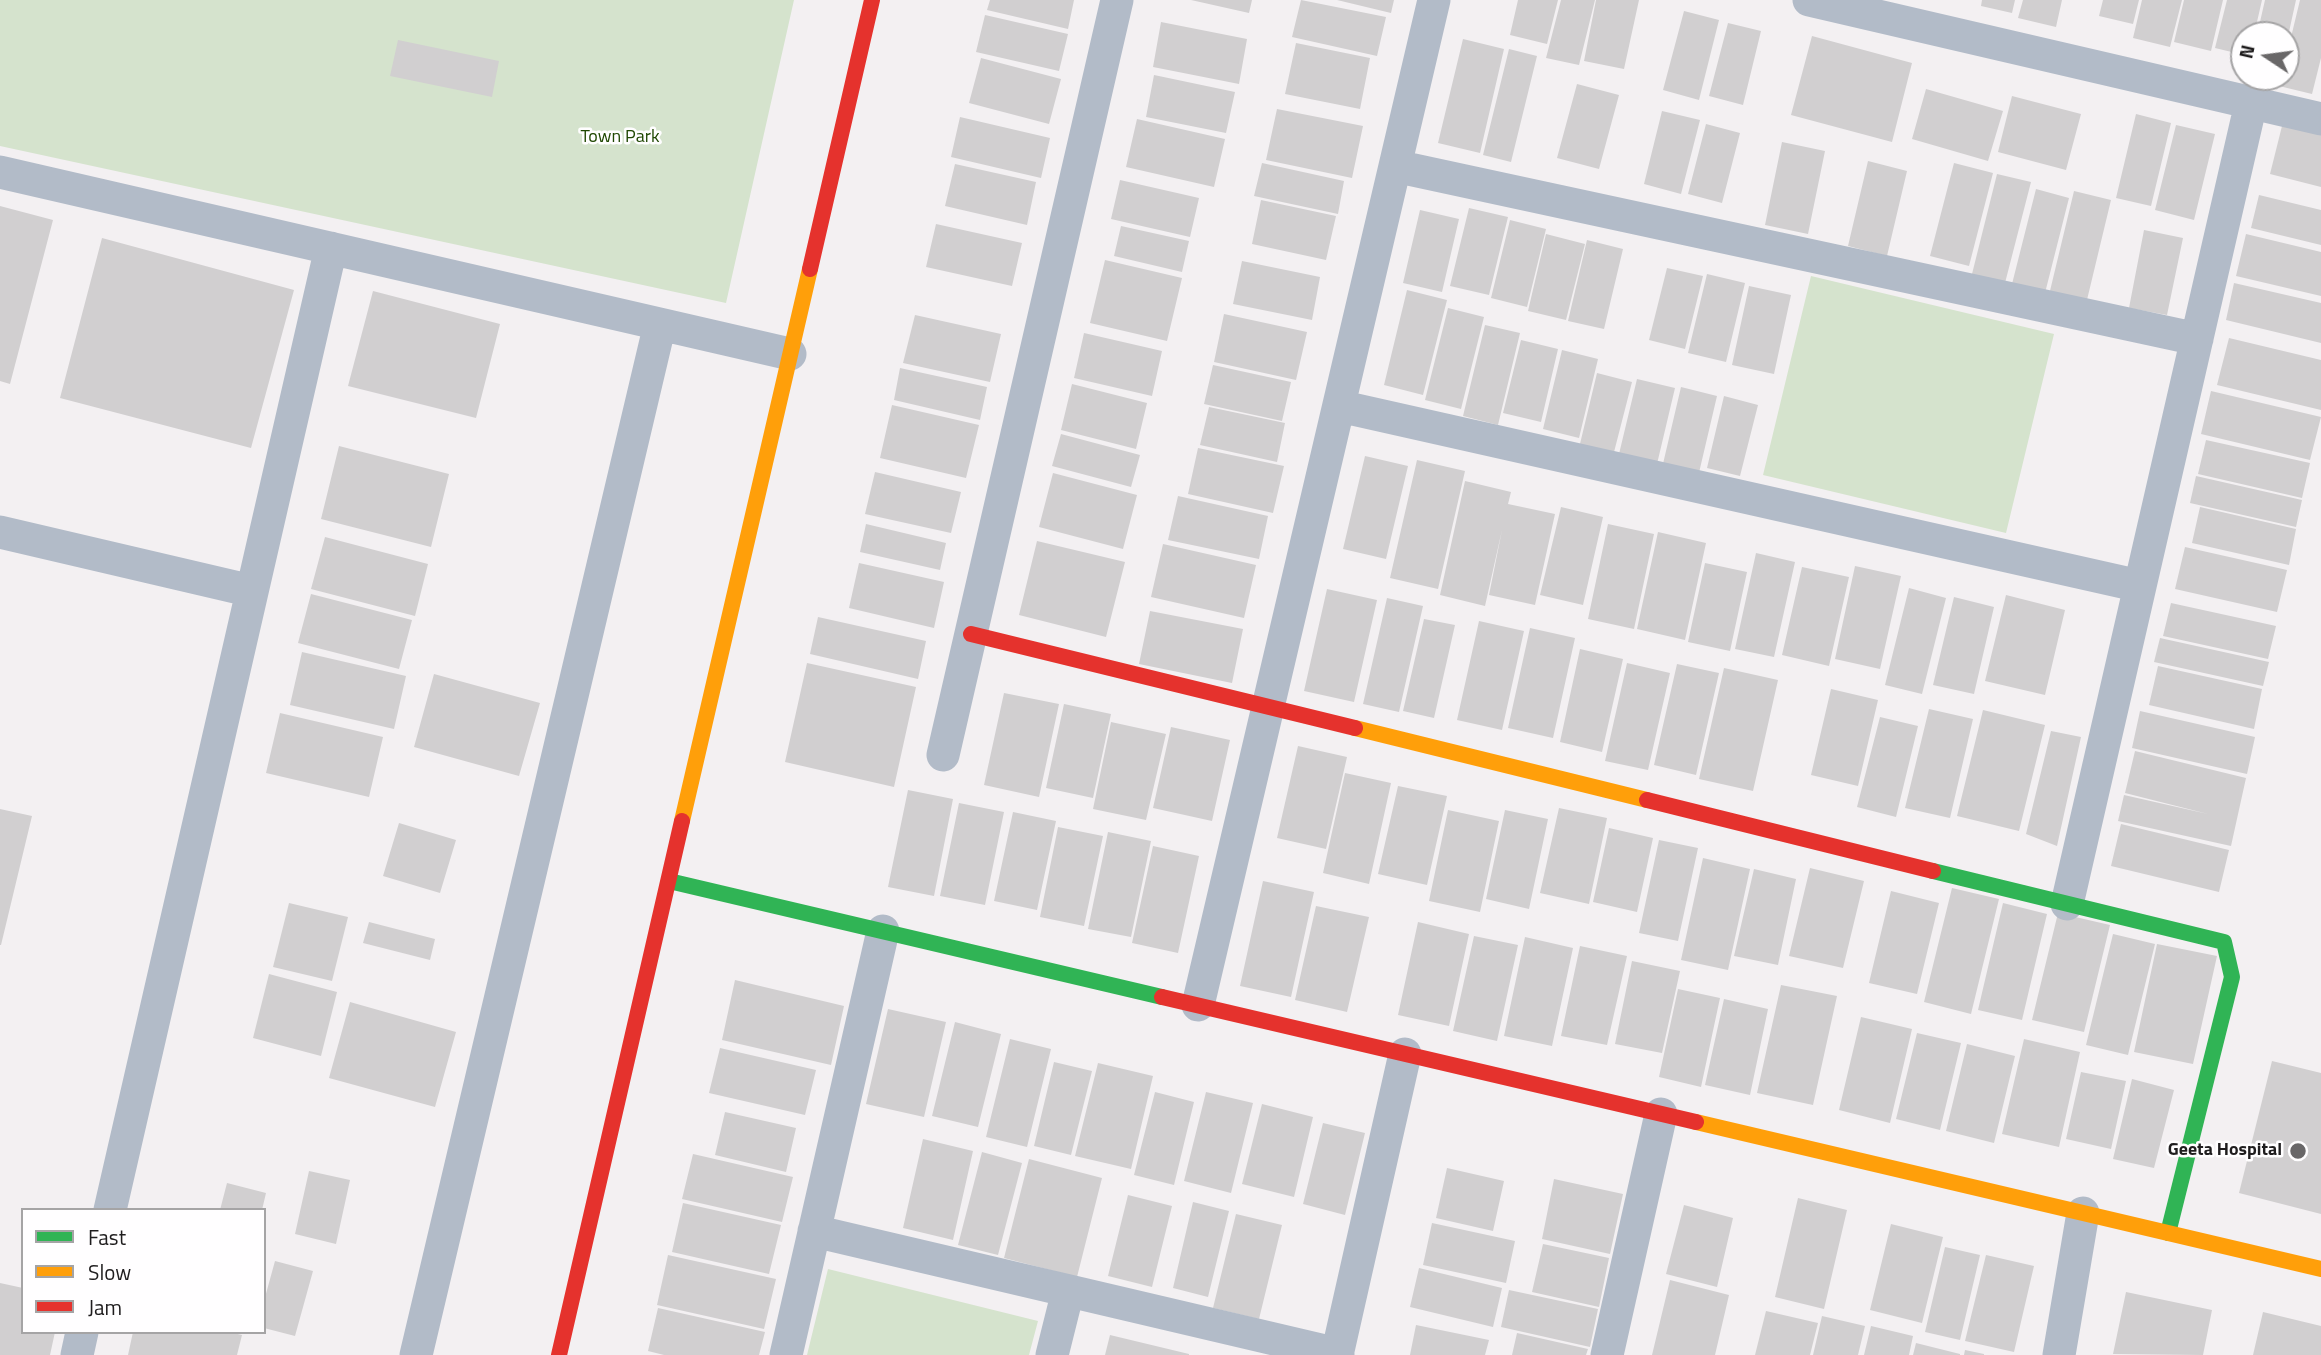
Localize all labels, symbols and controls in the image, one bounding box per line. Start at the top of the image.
north arrow [2230,21,2300,91]
text: N [2230,42,2262,61]
park label: Town Park [580,127,660,149]
place label: Geeta Hospital [2168,1140,2282,1162]
marker: Geeta Hospital [2288,1141,2308,1161]
legend [21,1208,266,1334]
text: Fast [88,1221,126,1253]
text: Slow [88,1256,131,1288]
text: Jam [88,1291,122,1323]

